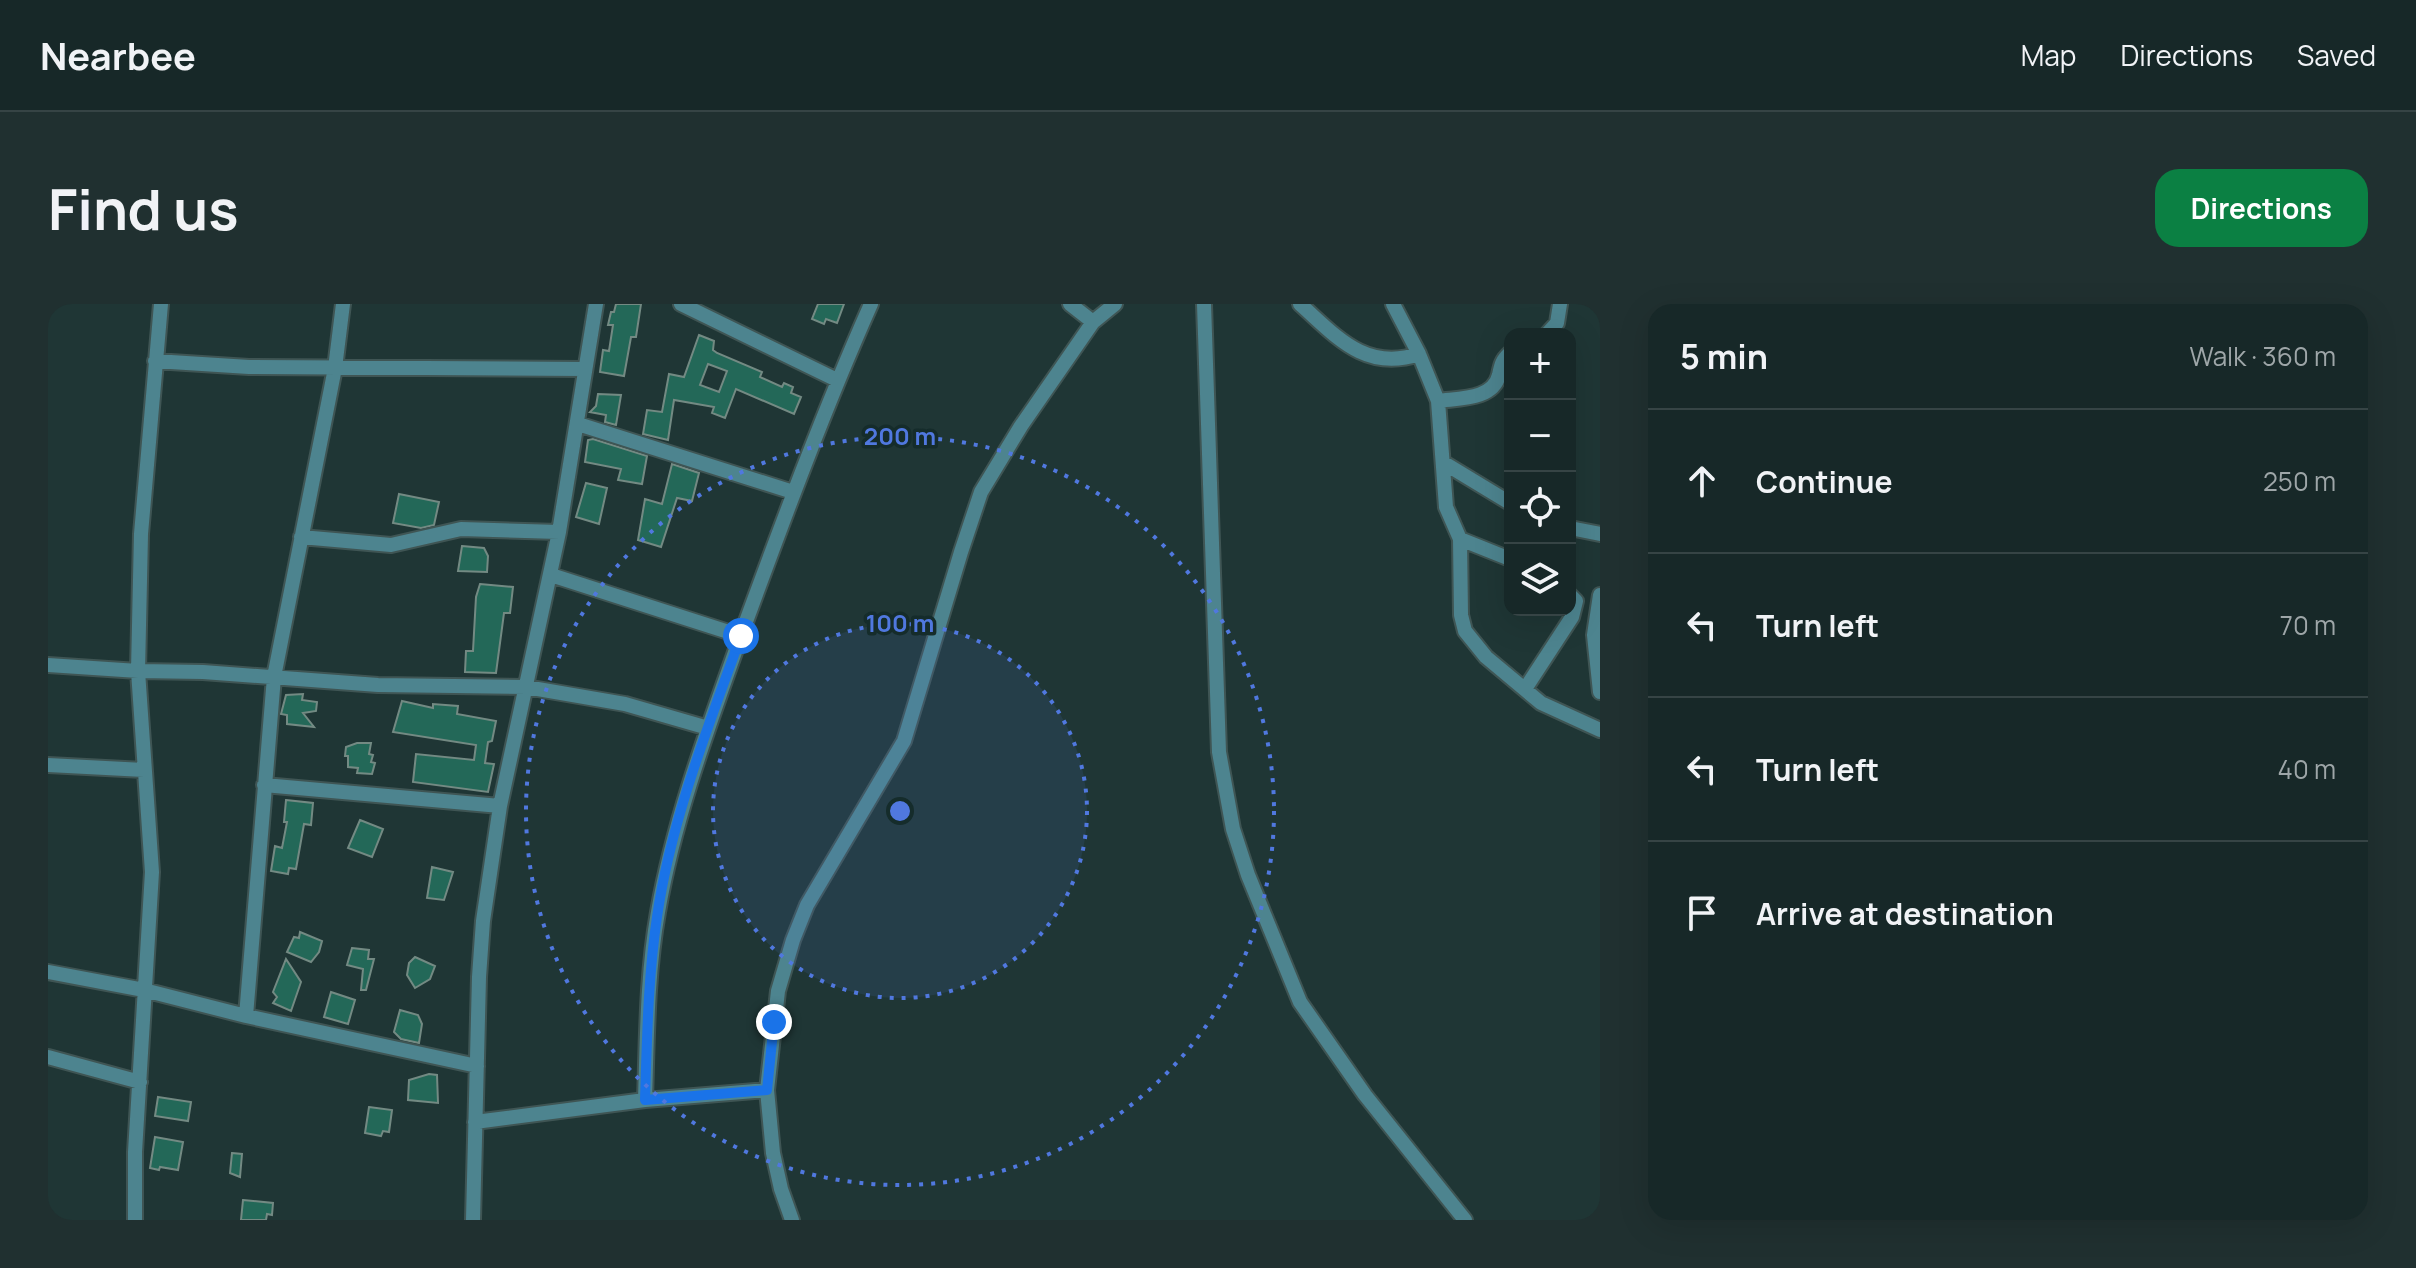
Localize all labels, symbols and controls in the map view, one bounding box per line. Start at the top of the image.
text: Nearbee [40,29,196,81]
text: Map [2021,36,2076,74]
text: Directions [2120,36,2253,74]
text: Saved [2297,36,2376,74]
button: Directions [2155,169,2368,247]
text: Find us [48,170,239,247]
map controls [1504,328,1576,616]
button: + [1504,328,1576,400]
text: 5 min [1680,333,1768,379]
text: Walk · 360 m [2190,338,2336,374]
button: − [1504,400,1576,472]
text: 200 m [864,419,936,452]
icon: ahead [1680,459,1724,503]
text: Continue [1756,461,1892,502]
text: 250 m [2263,463,2336,499]
button: locate [1504,472,1576,544]
button: layers [1504,544,1576,616]
icon: left [1680,603,1724,647]
text: Turn left [1756,605,1879,646]
text: 100 m [866,606,934,639]
text: 70 m [2280,607,2336,643]
route start [723,618,759,654]
icon: left [1680,747,1724,791]
text: Turn left [1756,749,1879,790]
text: 40 m [2278,751,2336,787]
centre of rings [886,797,914,825]
icon: arrive [1680,891,1724,935]
text: Arrive at destination [1756,893,2054,934]
route end [756,1004,792,1040]

